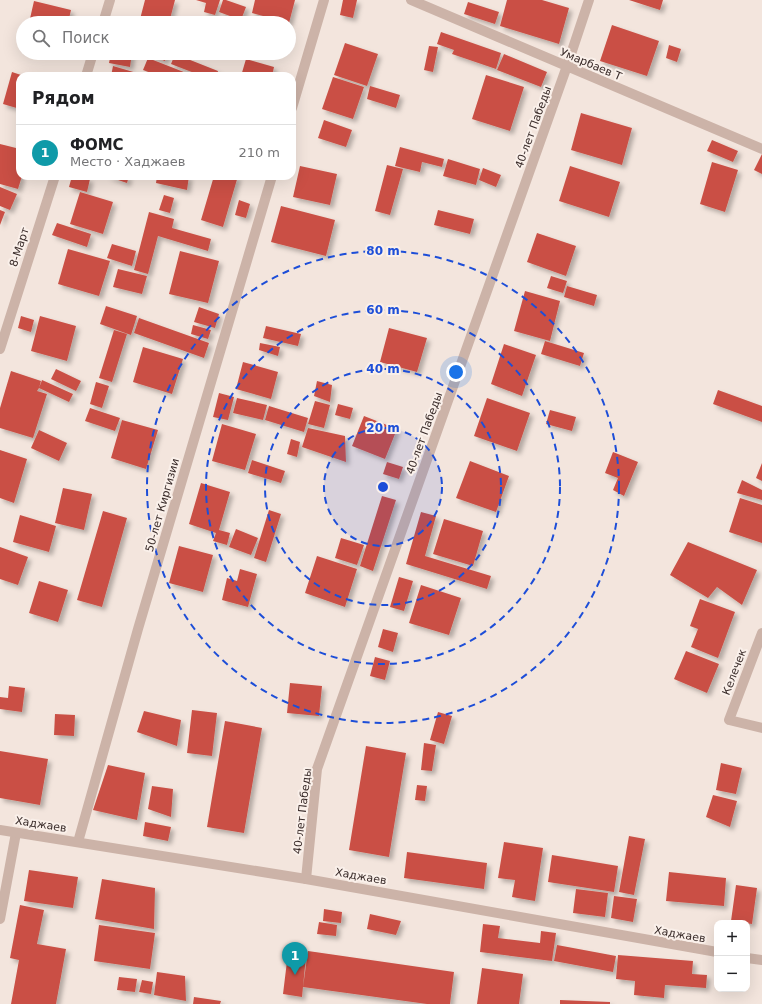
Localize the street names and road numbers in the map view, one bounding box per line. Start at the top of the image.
street label: Умарбаев Т [558,46,624,83]
street label: 40-лет Пабеды [513,84,554,170]
street label: 8-Март [7,225,32,268]
street label: 40-лет Пабеды [404,390,445,476]
street label: 50-лет Киргизии [143,457,182,553]
street label: Келечек [720,647,749,697]
street label: 40-лет Пабеды [291,767,314,855]
street label: Хаджаев [14,814,68,835]
street label: Хаджаев [334,866,388,887]
street label: Хаджаев [653,924,707,945]

